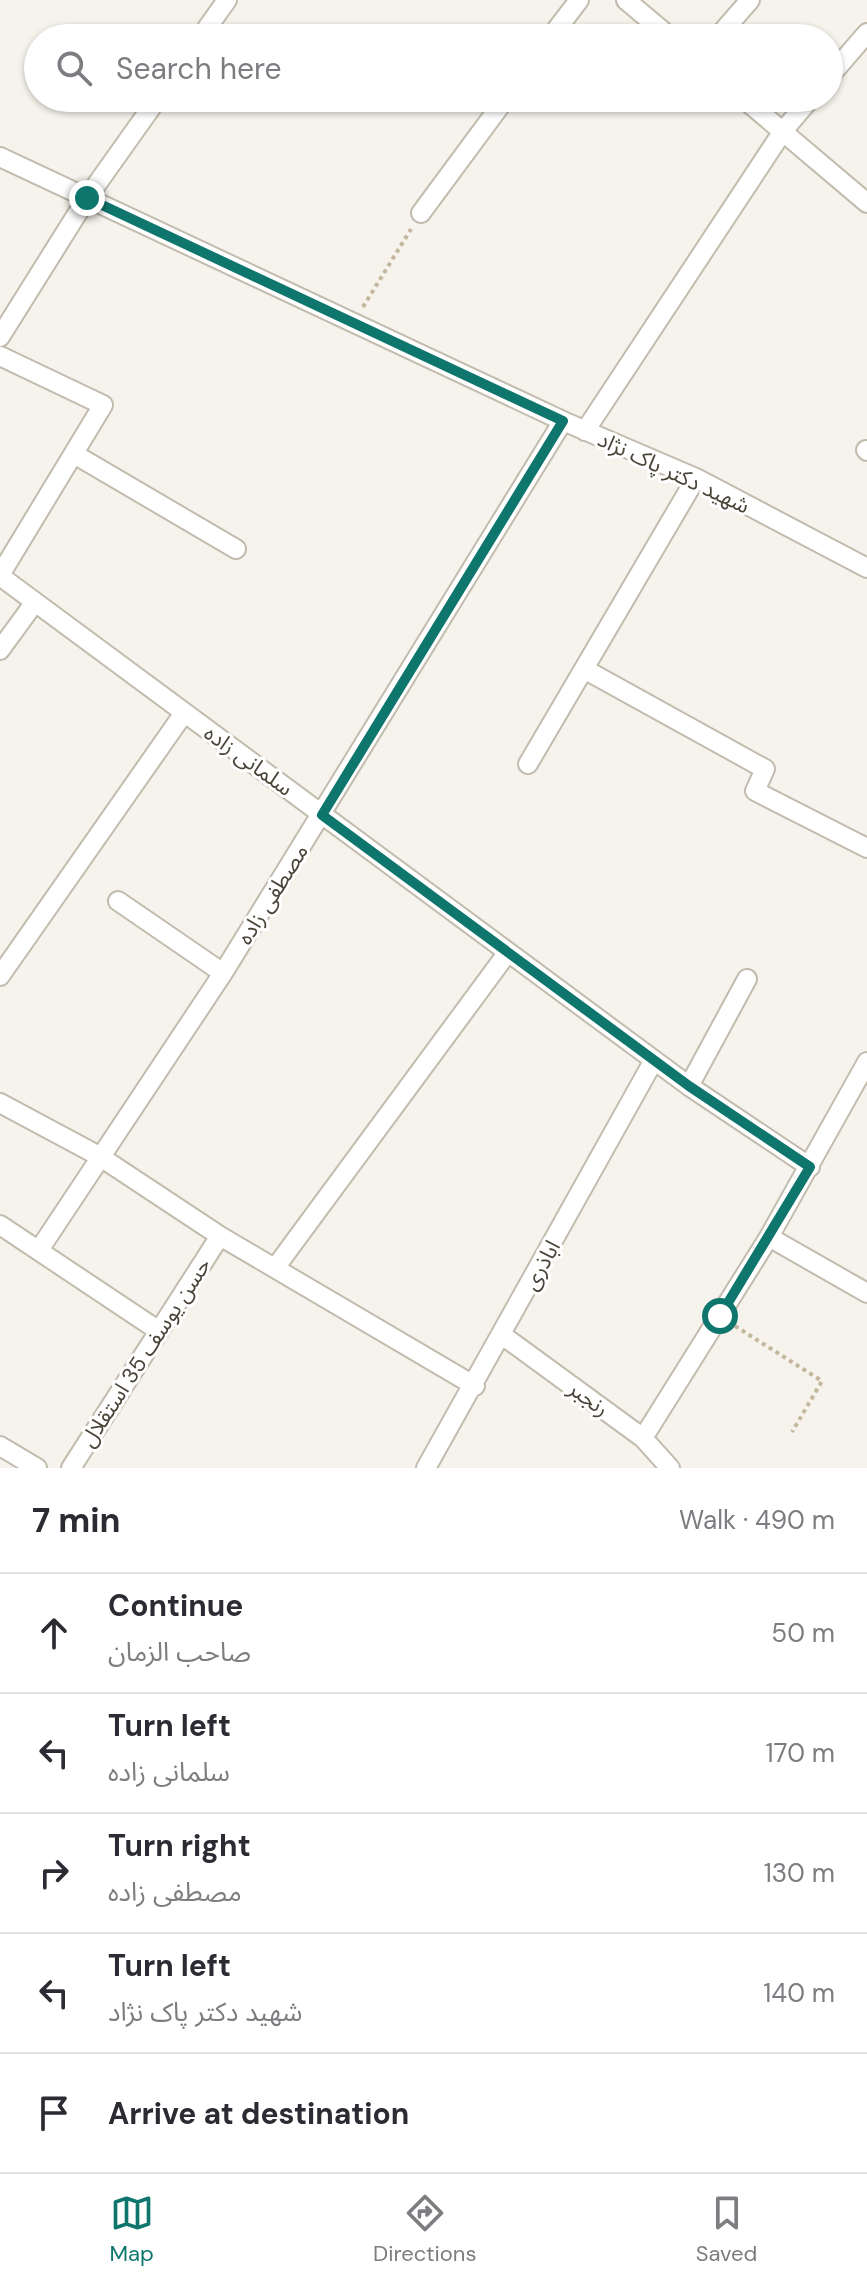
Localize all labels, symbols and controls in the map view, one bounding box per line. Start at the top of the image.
search box [24,24,843,112]
icon: search [52,46,96,90]
text: Search here [116,49,282,88]
route end [69,180,105,216]
street label: شهید دکتر پاک نژاد [593,425,754,521]
street label: سلمانی زاده [198,718,299,802]
street label: مصطفی زاده [230,839,315,950]
street label: اباذری [516,1235,567,1295]
street label: حسن یوسف 35 استقلال [73,1252,218,1452]
route start [702,1298,738,1334]
street label: رنجبر [562,1373,615,1423]
text: 7 min [32,1498,121,1543]
text: Walk · 490 m [679,1503,835,1537]
text: Continue [108,1586,243,1625]
icon: ahead [32,1611,76,1655]
text: 50 m [771,1616,835,1650]
text: صاحب الزمان [108,1635,251,1669]
text: Turn left [108,1706,231,1745]
icon: left [32,1731,76,1775]
text: 170 m [766,1736,835,1770]
text: سلمانی زاده [108,1755,230,1789]
text: Turn right [108,1826,251,1865]
icon: right [32,1851,76,1895]
text: 130 m [764,1856,835,1890]
text: مصطفی زاده [108,1875,242,1909]
text: Turn left [108,1946,231,1985]
icon: left [32,1971,76,2015]
text: 140 m [763,1976,835,2010]
text: شهید دکتر پاک نژاد [108,1995,302,2029]
icon: arrive [32,2091,76,2135]
text: Arrive at destination [108,2094,409,2133]
tab: Map [110,2191,154,2268]
tab: Directions [373,2191,477,2268]
tab: Saved [696,2191,757,2268]

